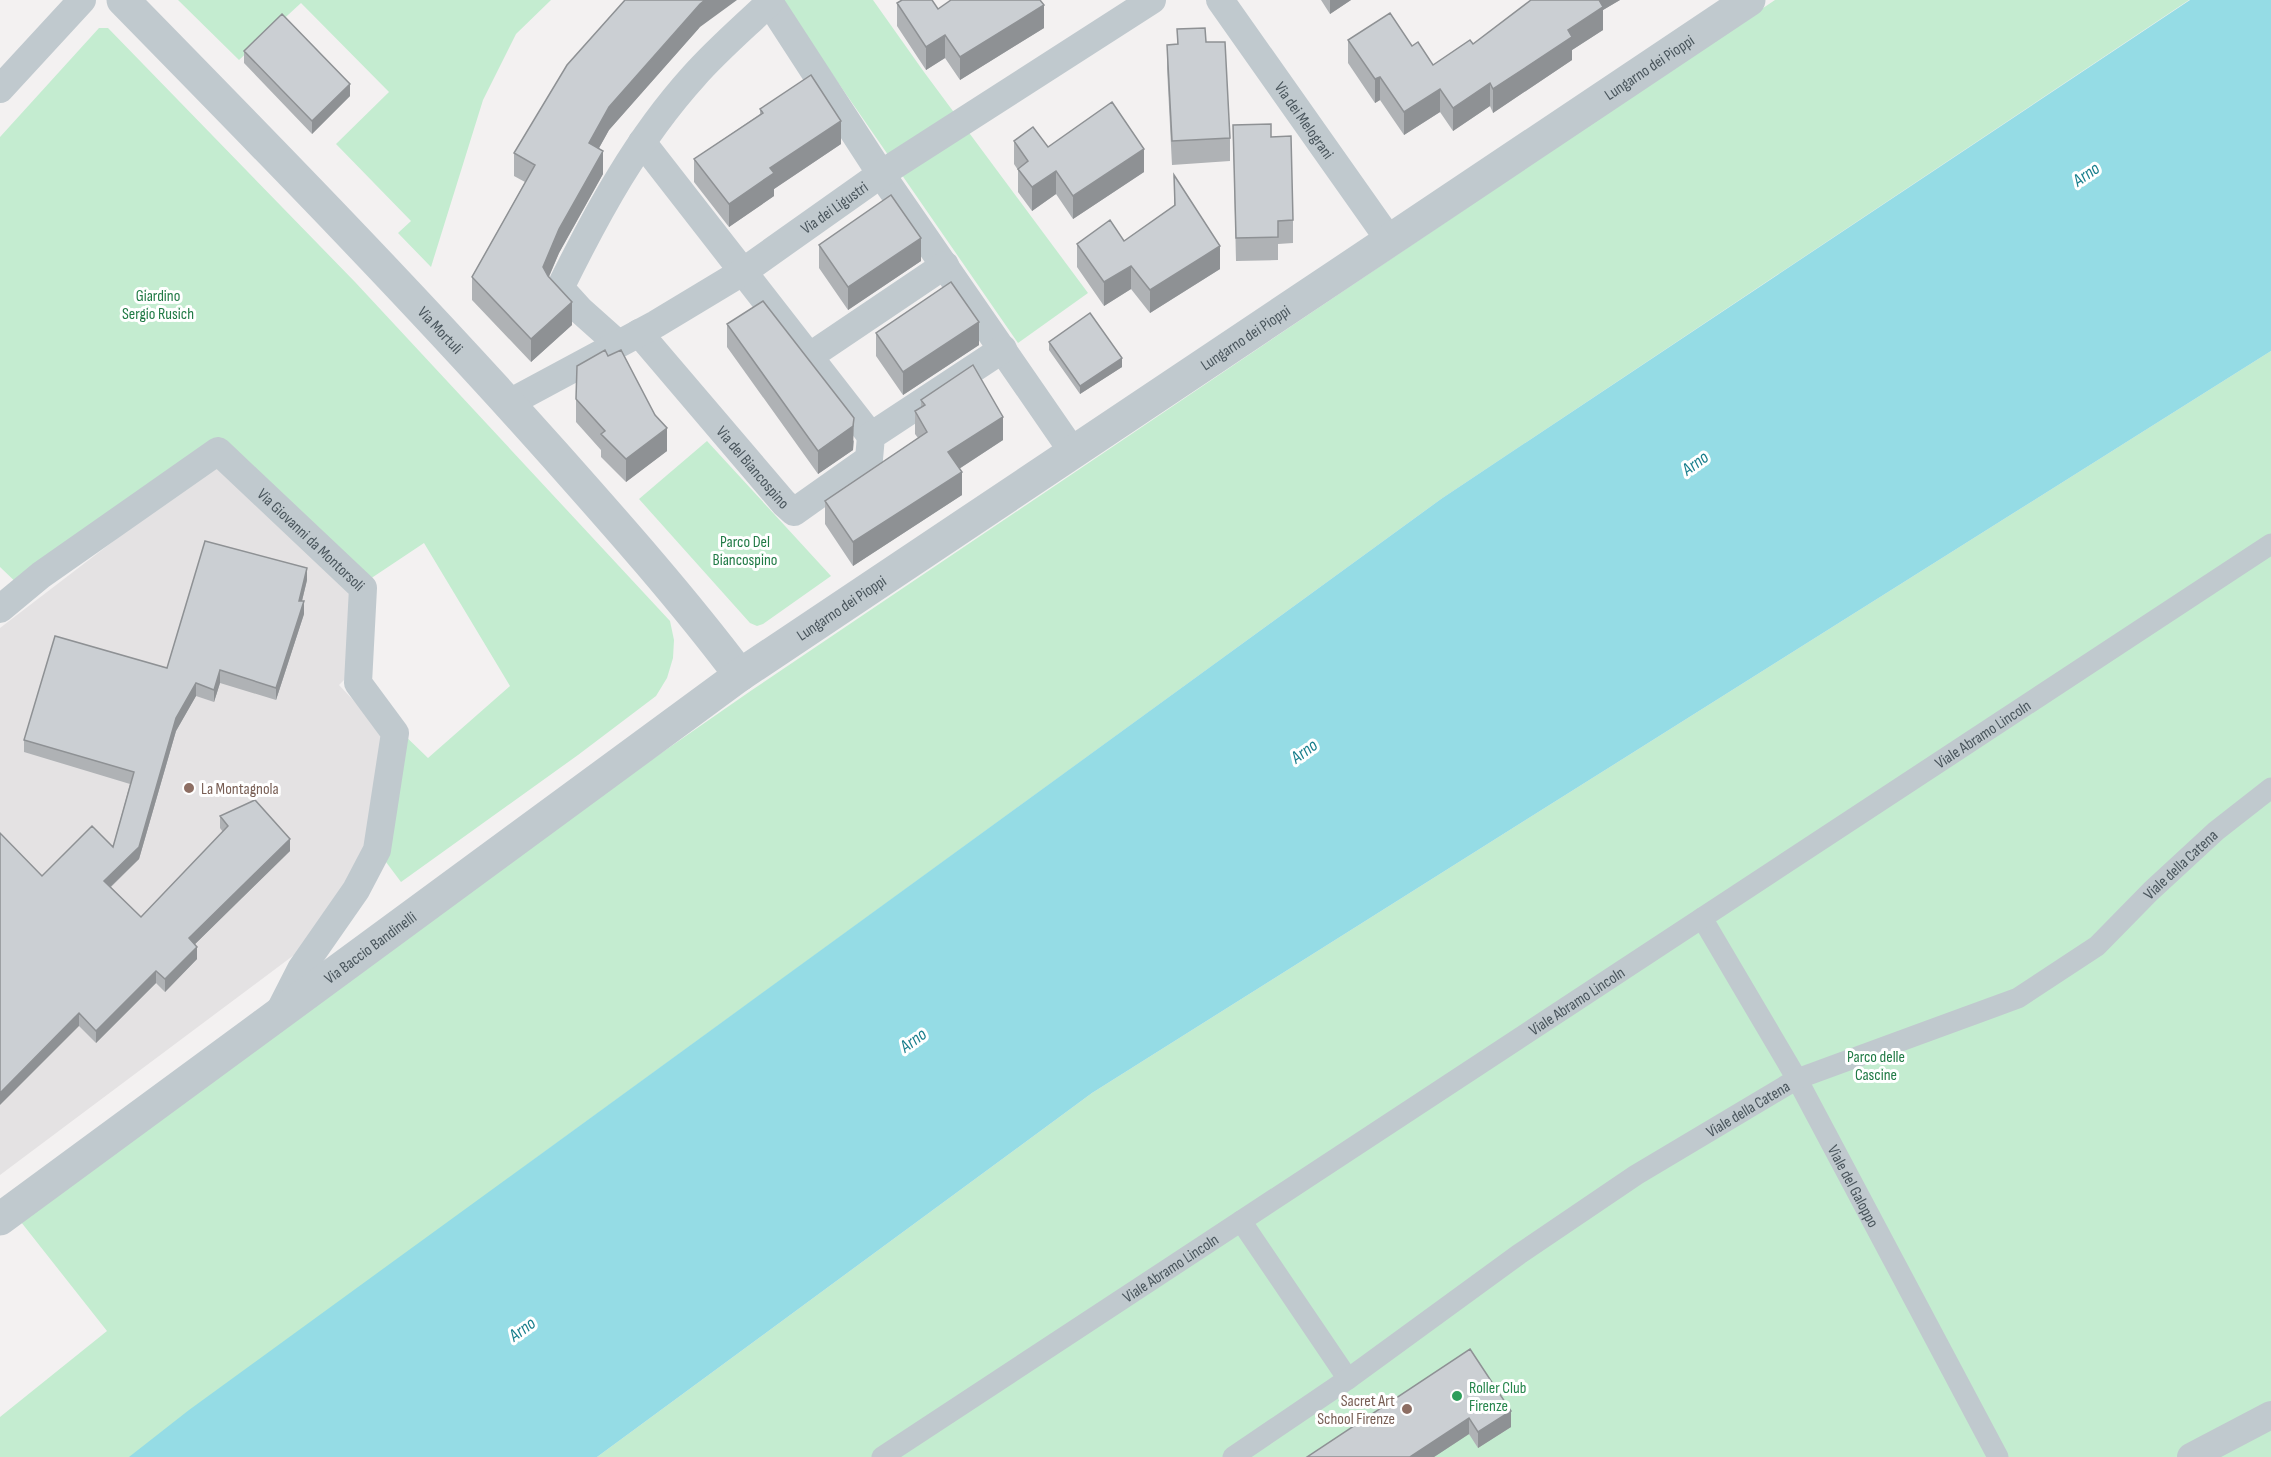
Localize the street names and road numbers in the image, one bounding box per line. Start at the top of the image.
street label: Lungarno dei Pioppi [1601,31,1698,105]
street label: Via dei Melograni [1270,79,1337,163]
street label: Via dei Ligustri [798,178,872,239]
street label: Lungarno dei Pioppi [1197,302,1294,375]
street label: Via Mortuli [413,303,466,358]
street label: Via del Biancospino [712,423,792,514]
street label: Via Giovanni da Montorsoli [253,485,368,596]
street label: Lungarno dei Pioppi [793,572,890,645]
street label: Viale Abramo Lincoln [1932,697,2035,773]
street label: Viale della Catena [2140,826,2222,904]
street label: Via Baccio Bandinelli [321,908,421,988]
street label: Viale Abramo Lincoln [1526,963,1629,1040]
street label: Viale della Catena [1703,1077,1794,1142]
street label: Viale del Galoppo [1823,1142,1882,1231]
street label: Viale Abramo Lincoln [1120,1230,1223,1307]

